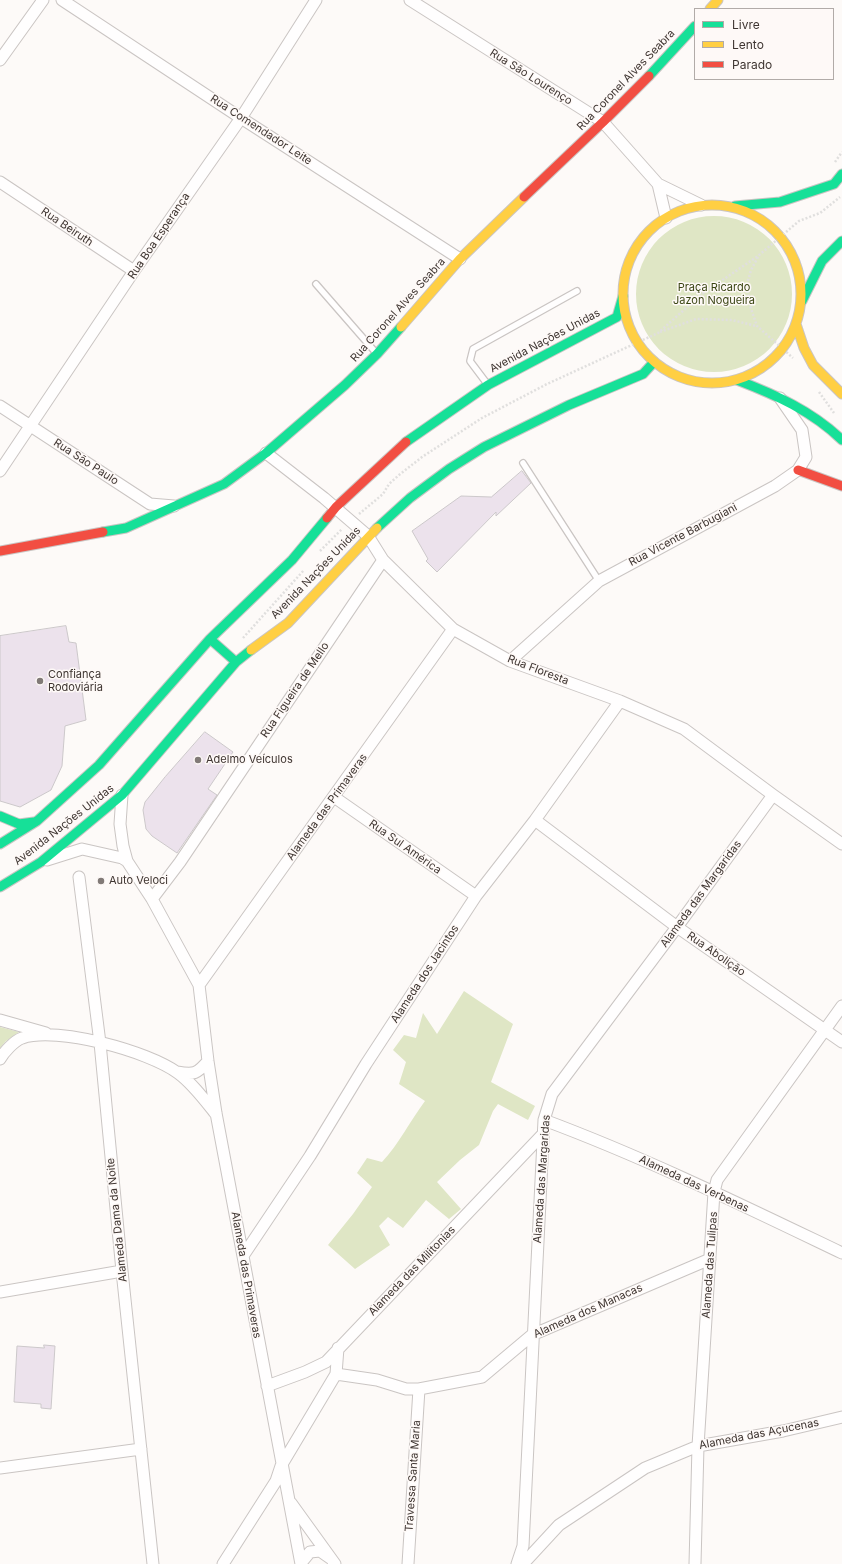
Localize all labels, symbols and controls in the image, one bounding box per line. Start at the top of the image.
legend [694,8,834,80]
text: Livre [732,17,760,32]
street label: Rua Coronel Alves Seabra [574,27,678,133]
text: Lento [732,37,764,52]
street label: Rua São Lourenço [487,46,575,108]
text: Parado [732,57,772,72]
street label: Rua Comendador Leite [208,92,314,168]
street label: Rua Boa Esperança [125,190,193,282]
street label: Rua Beiruth [38,205,96,249]
street label: Rua Coronel Alves Seabra [348,255,448,365]
park label: Praça Ricardo Jazon Nogueira [673,281,755,307]
street label: Avenida Nações Unidas [488,306,602,376]
street label: Rua São Paulo [51,436,121,488]
street label: Rua Vicente Barbugiani [626,501,740,569]
street label: Avenida Nações Unidas [268,524,364,622]
street label: Rua Figueira de Mello [258,640,332,740]
street label: Rua Floresta [505,652,571,688]
place label: Confiança Rodoviária [48,668,103,694]
marker: Confiança Rodoviária [35,676,45,686]
street label: Alameda das Primaveras [284,751,370,863]
place label: Adelmo Veículos [206,753,293,767]
marker: Adelmo Veículos [193,755,203,765]
street label: Avenida Nações Unidas [11,782,117,868]
street label: Rua Sul América [366,817,444,877]
street label: Alameda das Margaridas [658,838,744,950]
place label: Auto Veloci [109,874,168,888]
marker: Auto Veloci [96,876,106,886]
street label: Alameda dos Jacintos [388,922,462,1026]
street label: Rua Abolição [684,929,748,979]
street label: Alameda das Margaridas [531,1114,553,1244]
street label: Alameda das Verbenas [637,1153,751,1215]
street label: Alameda Dama da Noite [104,1157,130,1283]
street label: Alameda das Primaveras [228,1211,264,1339]
street label: Alameda das Tulipas [700,1211,720,1319]
street label: Alameda das Militonias [366,1223,458,1319]
street label: Alameda dos Manacas [531,1281,645,1341]
street label: Alameda das Açucenas [698,1416,820,1452]
street label: Travessa Santa Maria [403,1420,423,1532]

